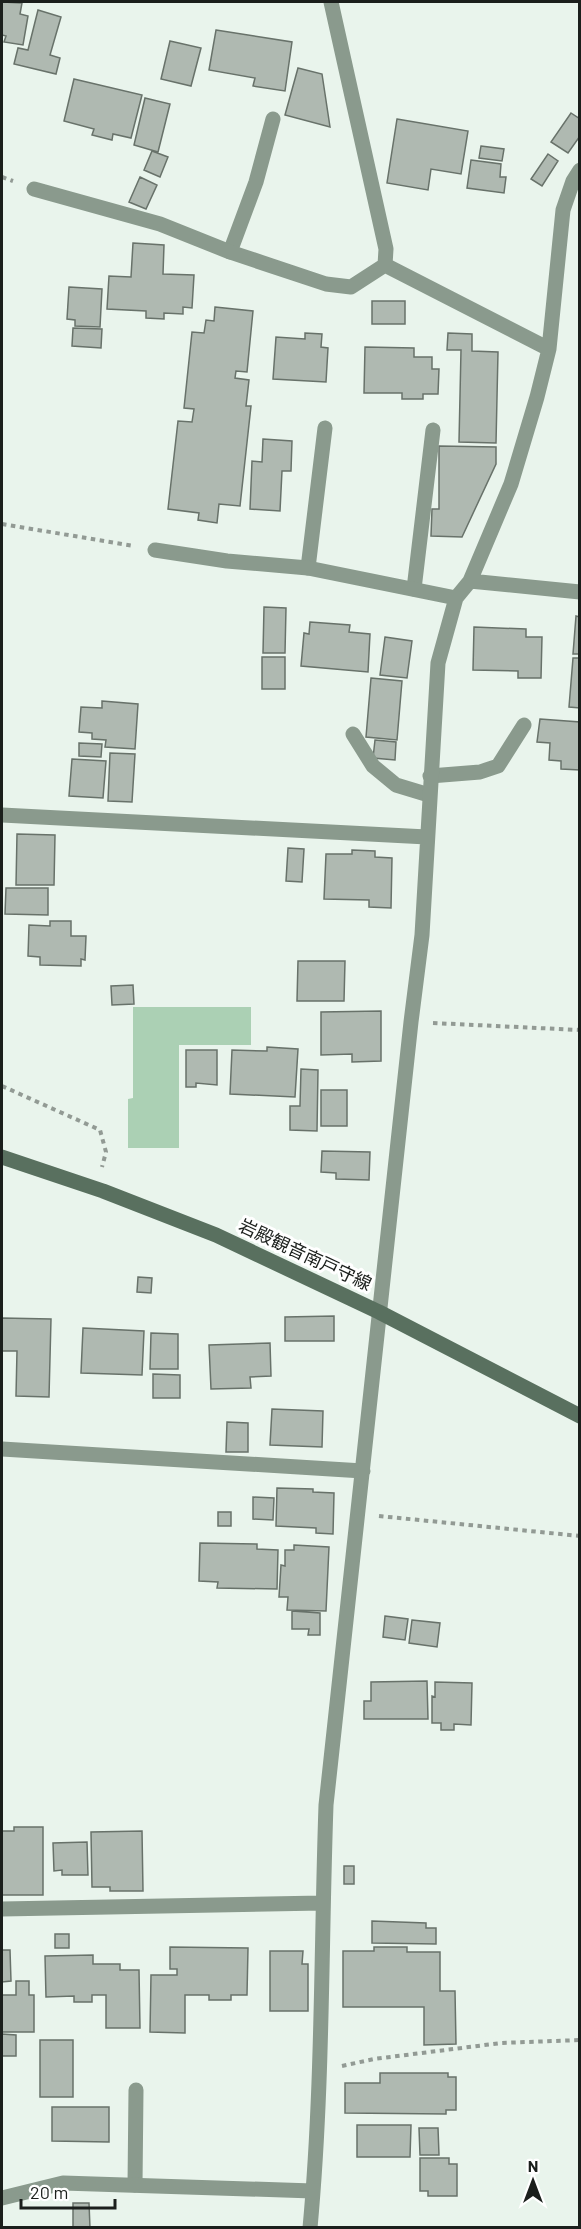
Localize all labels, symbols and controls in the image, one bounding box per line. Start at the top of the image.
street label: 岩殿観音南戸守線 [236,1214,375,1294]
north arrow [503,2151,563,2211]
text: N [528,2156,538,2175]
scale bar [21,2172,116,2210]
text: 20 m [30,2181,68,2203]

